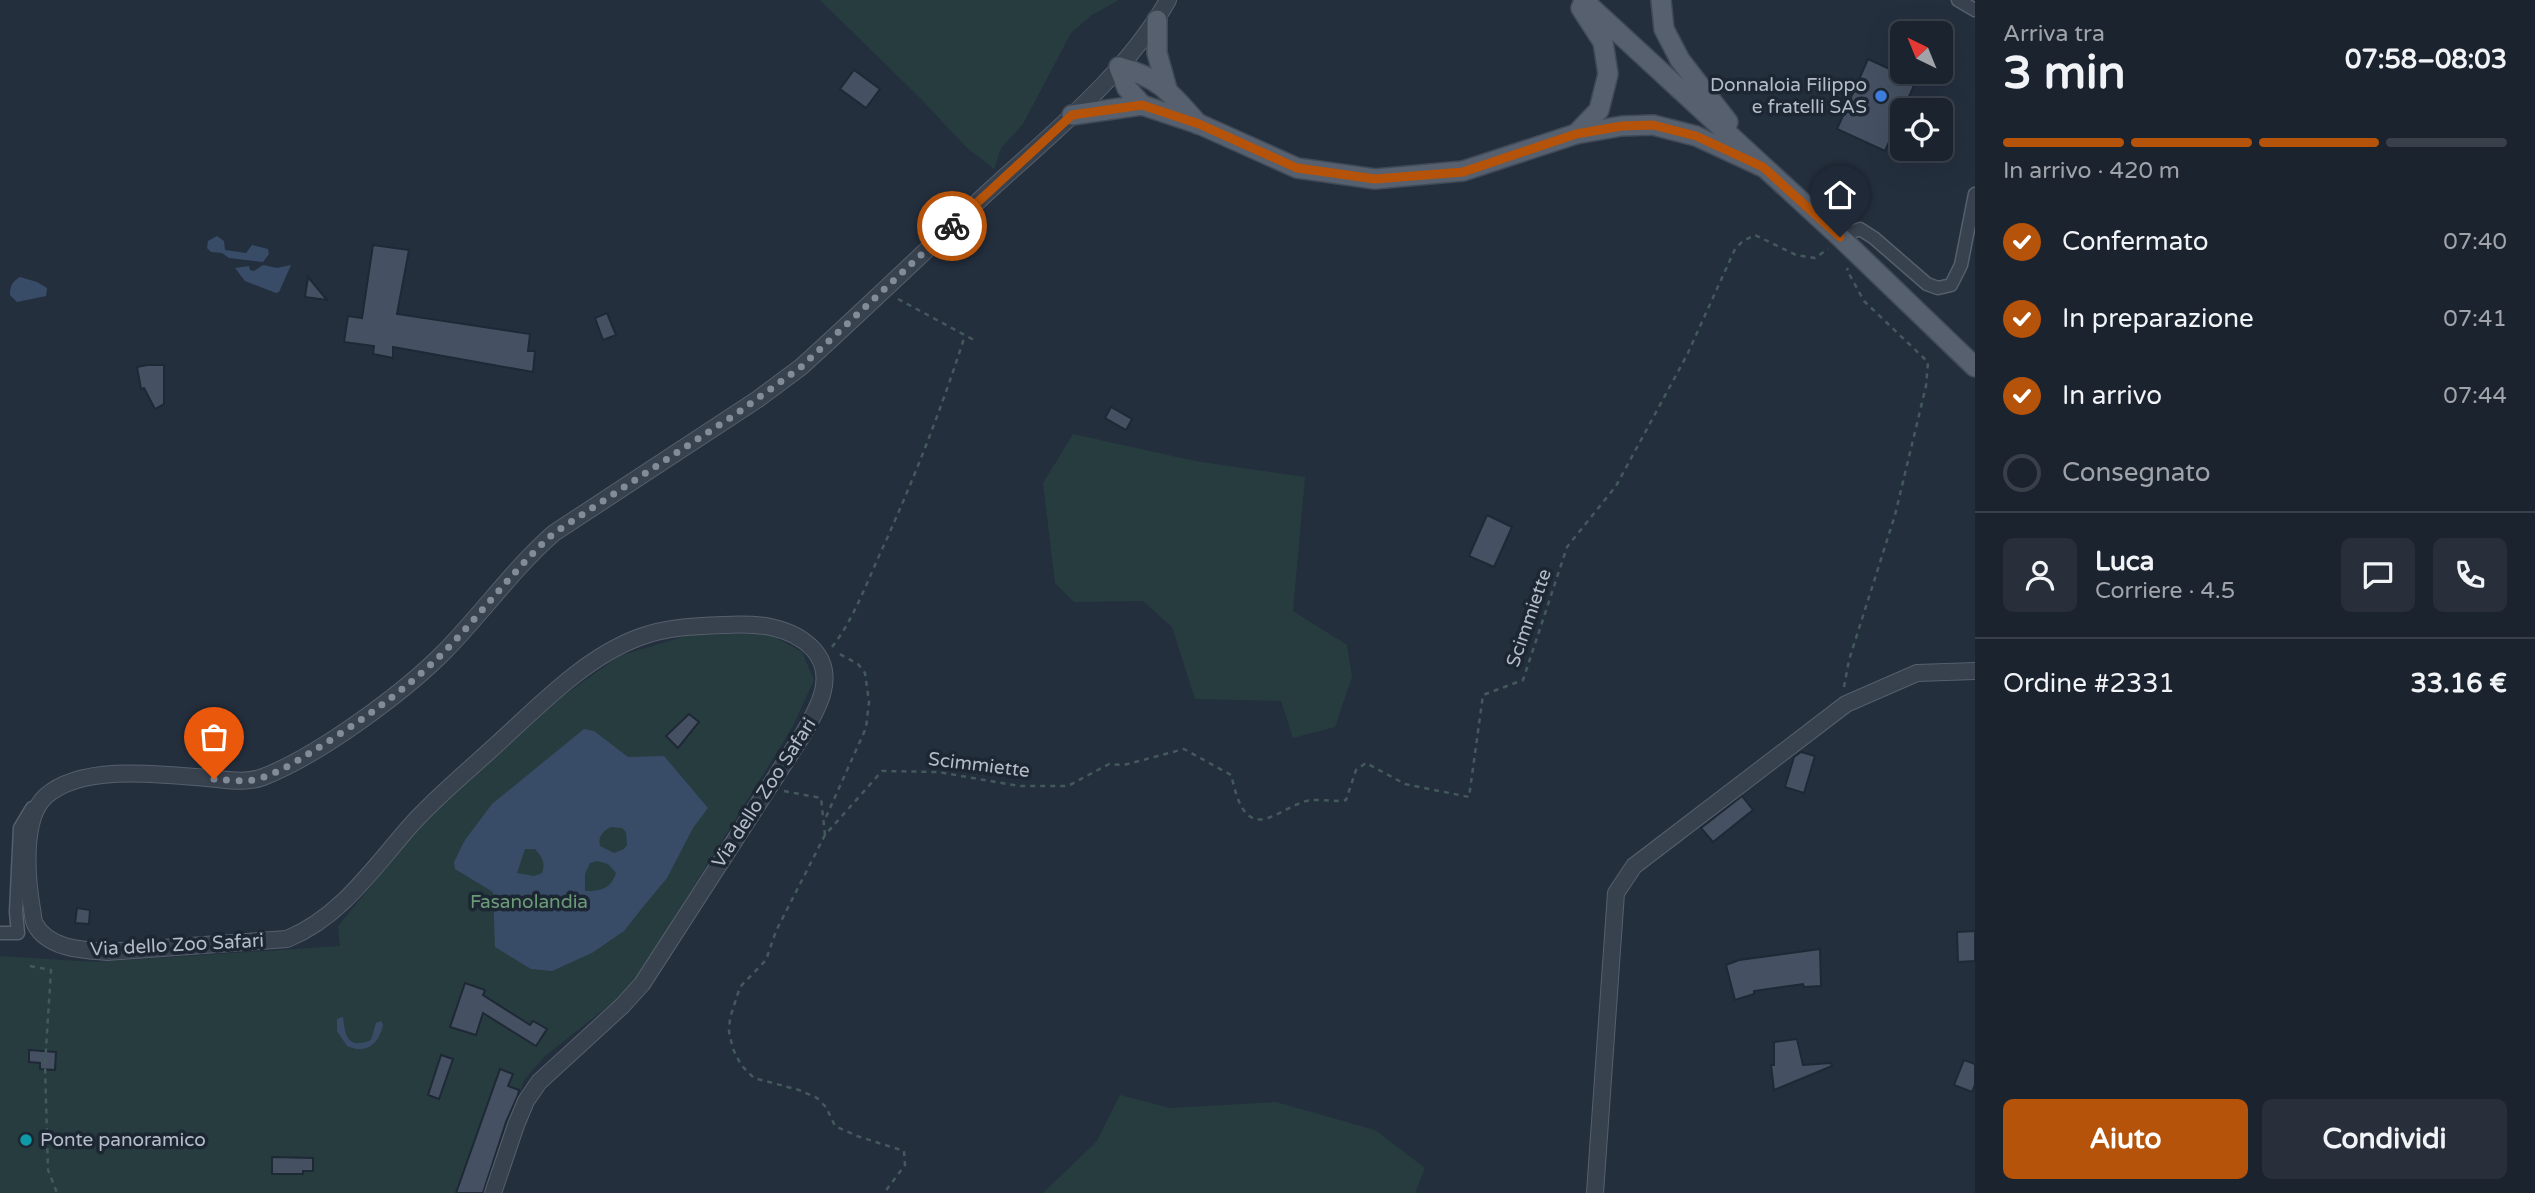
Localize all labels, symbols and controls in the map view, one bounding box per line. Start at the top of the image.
text: Arriva tra [2003,20,2105,48]
north arrow [1890,21,1953,84]
map controls [1890,21,1953,161]
text: 07:58–08:03 [2345,44,2507,75]
text: 3 min [2003,46,2126,101]
place label: Donnaloia Filippo e fratelli SAS [1710,74,1867,118]
marker: Donnaloia Filippo e fratelli SAS [1873,88,1889,104]
button: locate [1890,98,1953,161]
text: In arrivo · 420 m [2003,157,2180,185]
pin [1810,165,1870,237]
icon: home [1821,176,1859,214]
courier [917,191,987,261]
icon: bike [933,207,971,245]
icon: check [2003,223,2041,261]
text: Confermato [2062,226,2209,257]
text: 07:40 [2443,228,2507,256]
icon: check [2003,300,2041,338]
text: In preparazione [2062,303,2254,334]
text: 07:41 [2443,305,2507,333]
icon: check [2003,377,2041,415]
text: In arrivo [2062,380,2162,411]
text: 07:44 [2443,382,2507,410]
text: Consegnato [2062,457,2211,488]
button: person [2003,538,2077,612]
button: chat [2341,538,2415,612]
button: phone [2433,538,2507,612]
text: Luca [2095,546,2154,577]
street label: Scimmiette [1502,566,1556,670]
text: Corriere · 4.5 [2095,577,2235,605]
text: Ordine #2331 [2003,668,2175,699]
text: 33.16 € [2410,668,2507,699]
pin [184,707,244,779]
street label: Via dello Zoo Safari [707,714,821,872]
icon: bag [195,718,233,756]
street label: Scimmiette [927,748,1031,782]
park label: Fasanolandia [470,891,588,913]
street label: Via dello Zoo Safari [90,929,264,961]
button: Aiuto [2003,1099,2248,1179]
button: Condividi [2262,1099,2507,1179]
place label: Ponte panoramico [40,1129,206,1151]
marker: Ponte panoramico [18,1132,34,1148]

